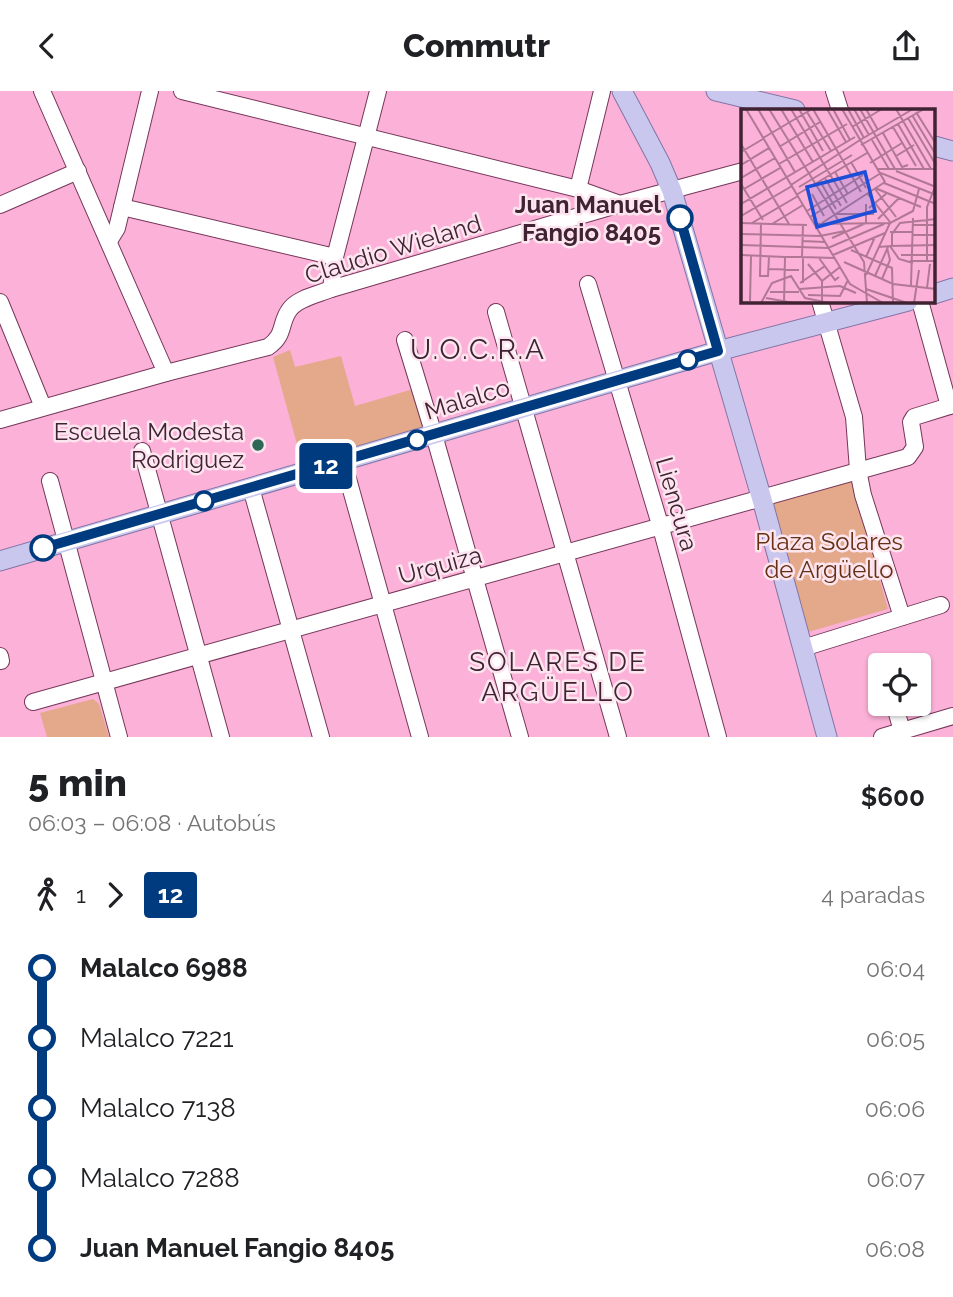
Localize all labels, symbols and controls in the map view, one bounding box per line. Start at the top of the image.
icon: back [28,27,66,65]
text: Commutr [403,27,550,64]
icon: share [887,27,925,65]
inset map [741,109,936,303]
place label: Juan Manuel Fangio 8405 [515,190,661,247]
marker: Juan Manuel Fangio 8405 [667,205,693,231]
street label: Claudio Wieland [301,208,485,290]
district label: U.O.C.R.A [410,333,546,366]
unlabelled marker [678,350,698,370]
street label: Malalco [421,372,513,426]
place label: Escuela Modesta Rodriguez [54,417,244,474]
unlabelled marker [407,430,427,450]
marker: Escuela Modesta Rodriguez [250,437,266,453]
line badge: 12 [294,443,358,489]
text: 12 [313,451,339,480]
street label: Liencura [650,454,704,554]
unlabelled marker [194,491,214,511]
park label: Plaza Solares de Argüello [755,527,903,584]
unlabelled marker [30,535,56,561]
street label: Urquiza [395,540,485,590]
district label: SOLARES DE ARGÜELLO [469,647,647,707]
map controls [868,653,931,716]
button: locate [868,653,931,716]
text: 5 min [28,760,127,805]
text: $600 [861,782,925,812]
text: 06:03 – 06:08 · Autobús [28,809,276,836]
icon: walk [28,876,66,914]
icon: forward [96,876,134,914]
text: 12 [158,880,183,909]
text: 1 [76,881,86,908]
text: 4 paradas [821,881,925,908]
text: Malalco 6988 [80,953,248,983]
text: 06:04 [866,955,925,982]
text: Malalco 7221 [80,1023,234,1053]
text: 06:05 [866,1025,925,1052]
text: Malalco 7138 [80,1093,236,1123]
text: 06:06 [865,1095,925,1122]
text: Malalco 7288 [80,1163,240,1193]
text: 06:07 [867,1165,925,1192]
text: Juan Manuel Fangio 8405 [80,1233,394,1263]
text: 06:08 [865,1235,925,1262]

